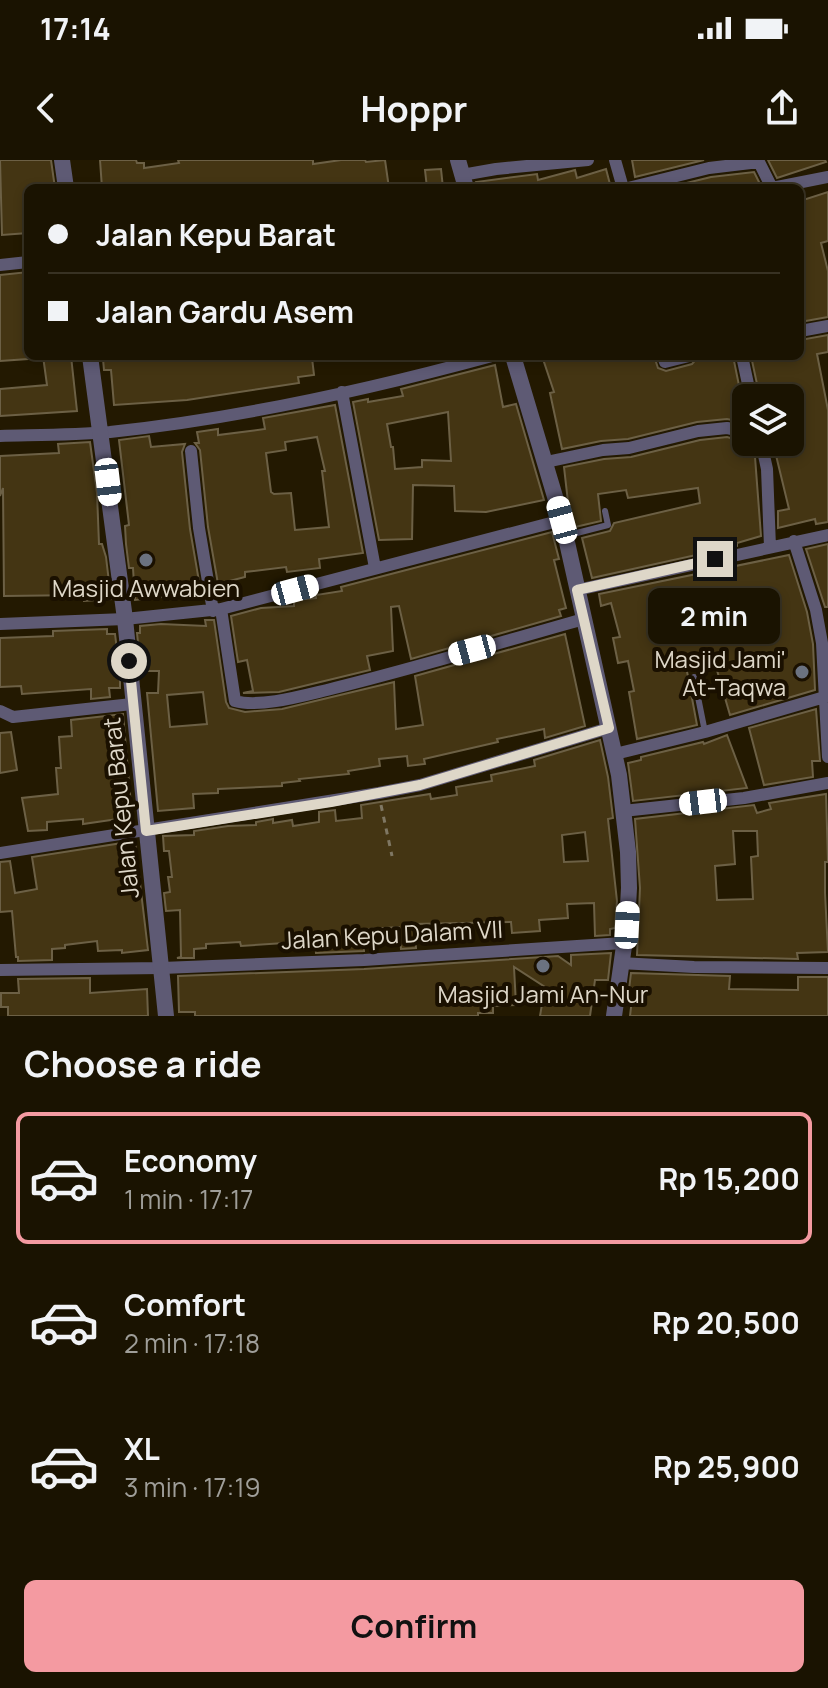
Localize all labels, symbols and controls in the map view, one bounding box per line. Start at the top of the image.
text: 17:14 [40,8,111,49]
text: Hoppr [361,84,467,133]
icon: back [24,86,68,130]
icon: share [760,86,804,130]
text: Jalan Kepu Barat [96,214,336,255]
text: Jalan Gardu Asem [96,291,354,332]
map controls [732,384,804,456]
button: layers [732,384,804,456]
car [93,457,123,507]
car [544,494,580,546]
route end [697,541,733,577]
marker: Masjid Awwabien [137,551,155,569]
place label: Masjid Awwabien [52,571,240,604]
car [269,572,321,608]
callout: 2 min [649,587,781,643]
text: 2 min [680,598,748,634]
car [446,632,498,668]
place label: Masjid Jami' At-Taqwa [654,642,786,703]
route start [111,643,147,679]
marker: Masjid Jami' At-Taqwa [793,663,811,681]
street label: Jalan Kepu Barat [94,716,146,900]
car [678,787,728,817]
car [614,900,640,950]
street label: Jalan Kepu Dalam VII [280,912,504,956]
marker: Masjid Jami An-Nur [534,957,552,975]
place label: Masjid Jami An-Nur [438,977,649,1010]
text: Choose a ride [24,1039,262,1088]
text: Economy [124,1140,257,1181]
icon: car [28,1142,100,1214]
text: Rp 15,200 [659,1158,800,1199]
text: 1 min · 17:17 [124,1181,253,1217]
text: Comfort [124,1284,246,1325]
icon: car [28,1286,100,1358]
text: Rp 20,500 [652,1302,800,1343]
text: 2 min · 17:18 [124,1325,260,1361]
text: XL [124,1428,160,1469]
icon: car [28,1430,100,1502]
text: Rp 25,900 [653,1446,800,1487]
text: 3 min · 17:19 [124,1469,261,1505]
button: Confirm [24,1580,804,1672]

